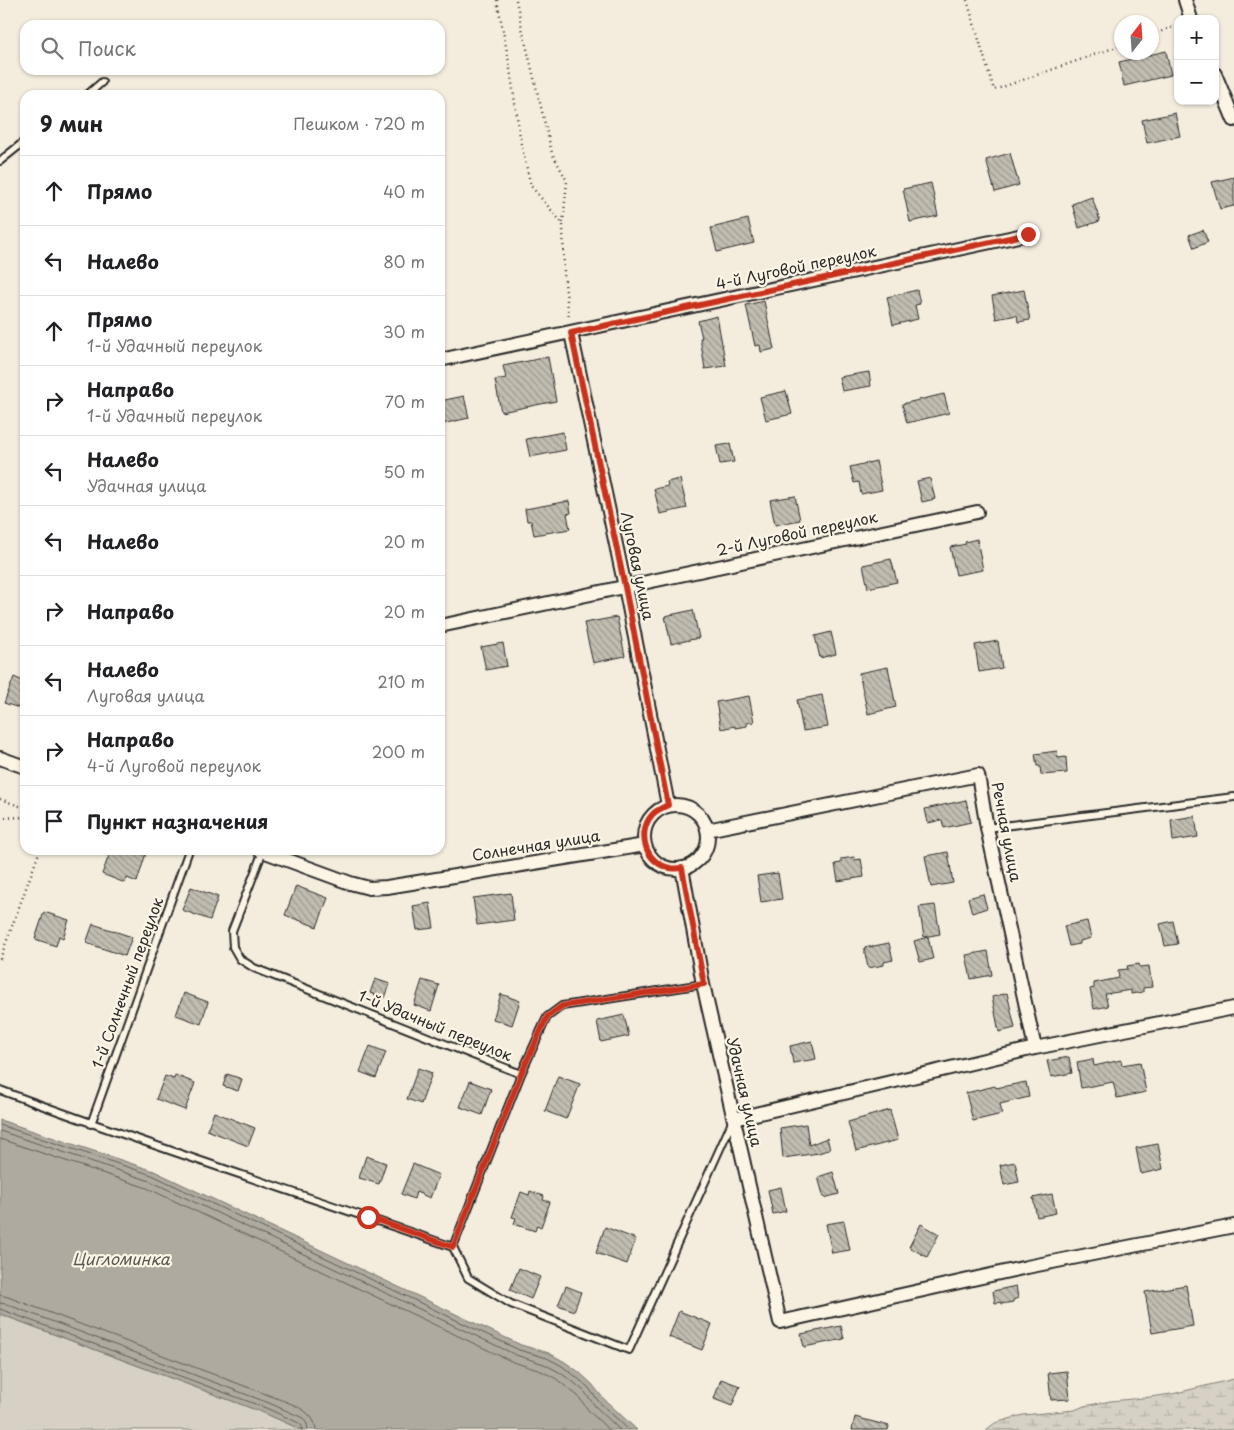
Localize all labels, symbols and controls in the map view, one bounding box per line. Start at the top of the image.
north arrow [1114,15,1159,60]
map controls [1174,15,1219,105]
button: + [1174,15,1219,60]
search box [20,20,445,75]
icon: search [38,34,66,62]
text: Поиск [78,34,136,62]
button: − [1174,60,1219,105]
text: 9 мин [40,107,103,139]
text: Пешком · 720 m [293,111,425,135]
icon: ahead [40,177,68,205]
text: Прямо [87,177,152,205]
text: 40 m [383,179,425,203]
route end [1017,223,1040,246]
street label: 4-й Луговой переулок [713,238,878,295]
icon: left [40,247,68,275]
text: Налево [87,247,159,275]
text: 80 m [383,249,425,273]
text: Прямо [87,305,152,333]
icon: ahead [40,317,68,345]
text: 30 m [383,319,425,343]
text: 1-й Удачный переулок [87,333,262,357]
text: Направо [87,375,174,403]
icon: right [40,387,68,415]
text: 70 m [385,389,425,413]
text: 1-й Удачный переулок [87,403,262,427]
text: Налево [87,445,159,473]
icon: left [40,457,68,485]
text: 50 m [384,459,425,483]
text: Удачная улица [87,473,206,497]
street label: 2-й Луговой переулок [714,504,879,561]
street label: Луговая улица [616,509,661,623]
icon: left [40,527,68,555]
text: Налево [87,527,159,555]
text: 20 m [384,529,425,553]
icon: right [40,597,68,625]
text: Направо [87,597,174,625]
text: 20 m [384,599,425,623]
text: Налево [87,655,159,683]
icon: left [40,667,68,695]
text: 210 m [377,669,425,693]
text: Луговая улица [87,683,205,707]
text: Направо [87,725,174,753]
icon: right [40,737,68,765]
text: 200 m [372,739,425,763]
text: 4-й Луговой переулок [87,753,261,777]
street label: Речная улица [987,780,1029,884]
icon: arrive [40,807,68,835]
text: Пункт назначения [87,807,268,835]
street label: Солнечная улица [470,823,602,866]
street label: 1-й Солнечный переулок [85,894,168,1071]
street label: 1-й Удачный переулок [355,983,516,1066]
street label: Удачная улица [722,1035,769,1149]
route start [357,1206,380,1229]
water label: Цигломинка [72,1246,171,1270]

